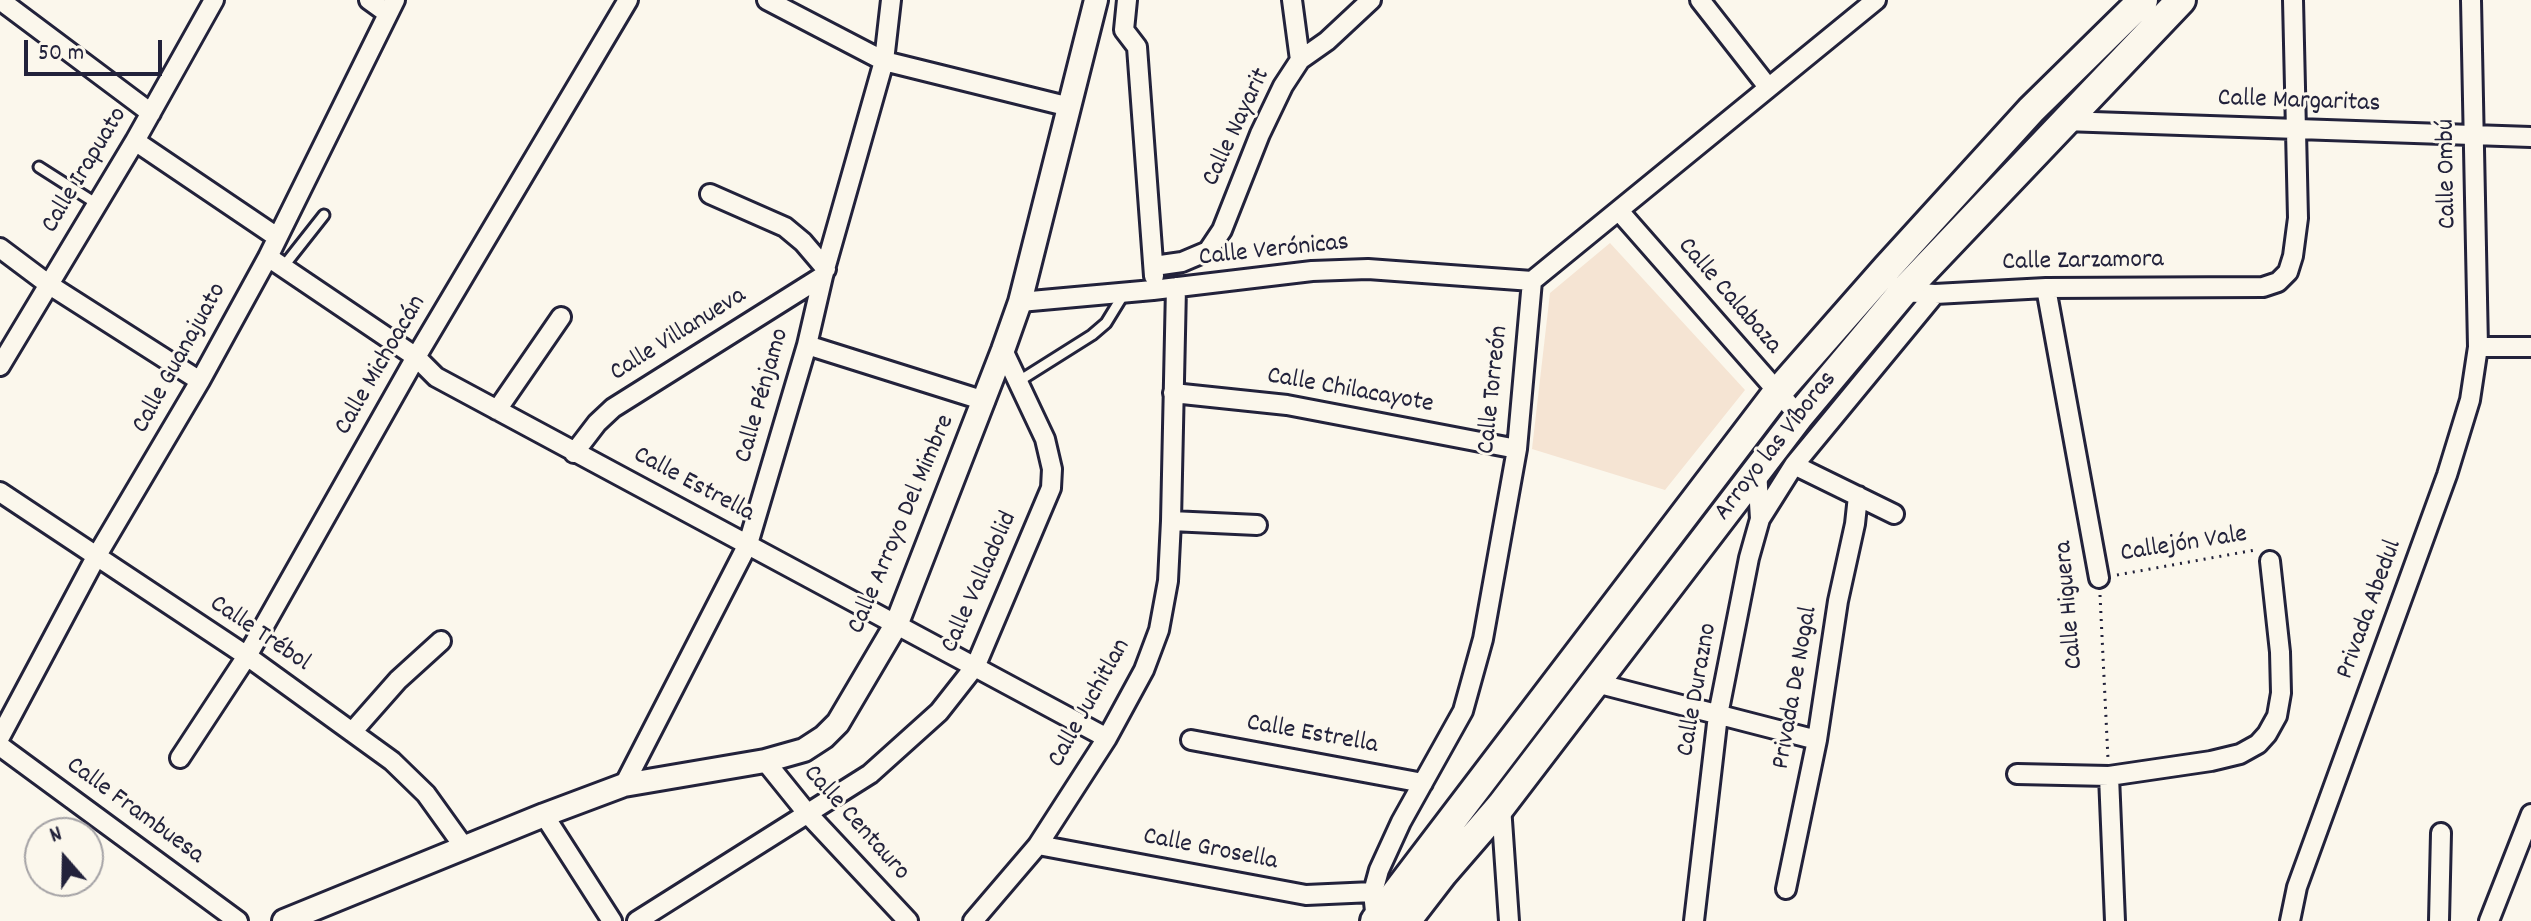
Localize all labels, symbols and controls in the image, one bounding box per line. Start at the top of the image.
scale bar [28,24,166,74]
text: 50 m [38,37,84,71]
street label: Calle Nayarit [1197,64,1279,192]
street label: Calle Margaritas [2217,85,2381,121]
street label: Calle Irapuato [36,102,136,240]
street label: Calle Ombú [2432,119,2466,229]
street label: Calle Verónicas [1198,229,1350,275]
street label: Calle Calabaza [1669,233,1787,361]
street label: Calle Zarzamora [2002,246,2164,280]
street label: Calle Guanajuato [127,278,235,440]
street label: Calle Villanueva [605,282,753,390]
street label: Calle Michoacán [329,290,435,442]
street label: Calle Torreón [1473,324,1517,456]
street label: Calle Pénjamo [730,325,798,467]
street label: Calle Chilacayote [1264,362,1436,422]
street label: Arroyo las Víboras [1709,366,1845,528]
street label: Calle Arroyo Del Mimbre [843,411,963,639]
street label: Calle Estrella [627,441,759,531]
street label: Calle Valladolid [936,508,1026,658]
street label: Callejón Vale [2119,521,2249,571]
street label: Privada Abedul [2331,536,2411,684]
street label: Calle Higuera [2050,540,2092,670]
street label: Calle Trébol [203,590,315,680]
street label: Privada De Nogal [1767,604,1827,772]
street label: Calle Durazno [1672,621,1726,759]
street label: Calle Juchitlan [1043,634,1139,774]
street label: Calle Estrella [1244,709,1380,763]
street label: Calle Frambuesa [59,751,209,873]
street label: Calle Centauro [795,760,915,888]
north arrow [24,817,104,897]
text: N [46,819,67,852]
street label: Calle Grosella [1140,823,1280,879]

